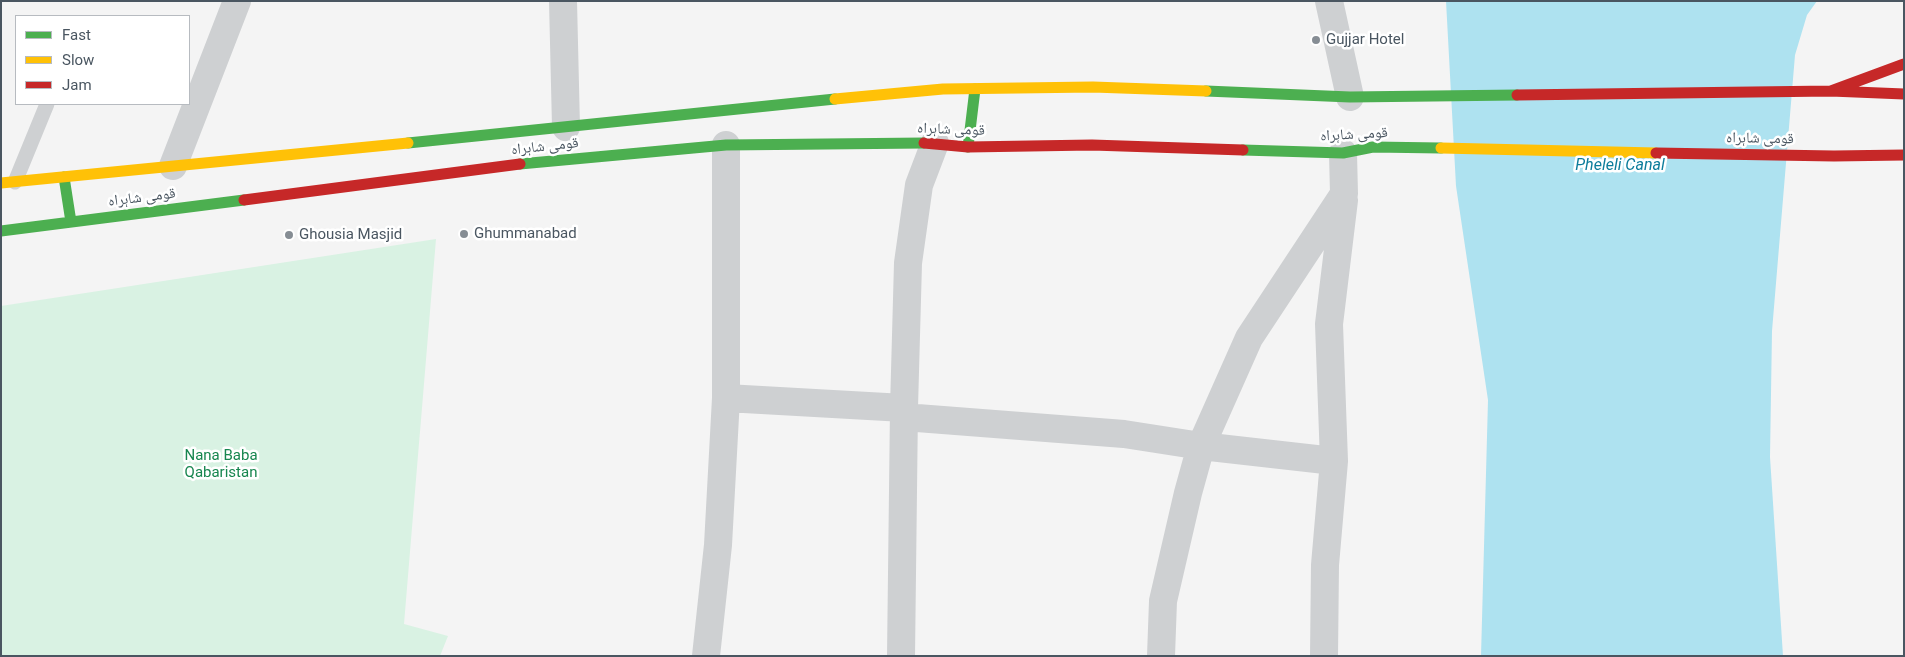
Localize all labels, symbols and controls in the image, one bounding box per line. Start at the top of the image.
legend [15,15,190,105]
text: Fast [62,26,91,44]
place label: Gujjar Hotel [1326,31,1404,49]
marker: Gujjar Hotel [1310,34,1322,46]
text: Slow [62,51,94,69]
text: Jam [62,76,92,94]
street label: قومی شاہراہ [917,120,985,140]
street label: قومی شاہراہ [1320,124,1388,146]
street label: قومی شاہراہ [1726,129,1794,149]
street label: قومی شاہراہ [510,135,580,159]
water label: Pheleli Canal [1575,156,1665,176]
street label: قومی شاہراہ [107,185,177,211]
place label: Ghummanabad [474,225,577,243]
place label: Ghousia Masjid [299,226,402,244]
marker: Ghummanabad [458,228,470,240]
marker: Ghousia Masjid [283,229,295,241]
park label: Nana Baba Qabaristan [184,447,258,482]

